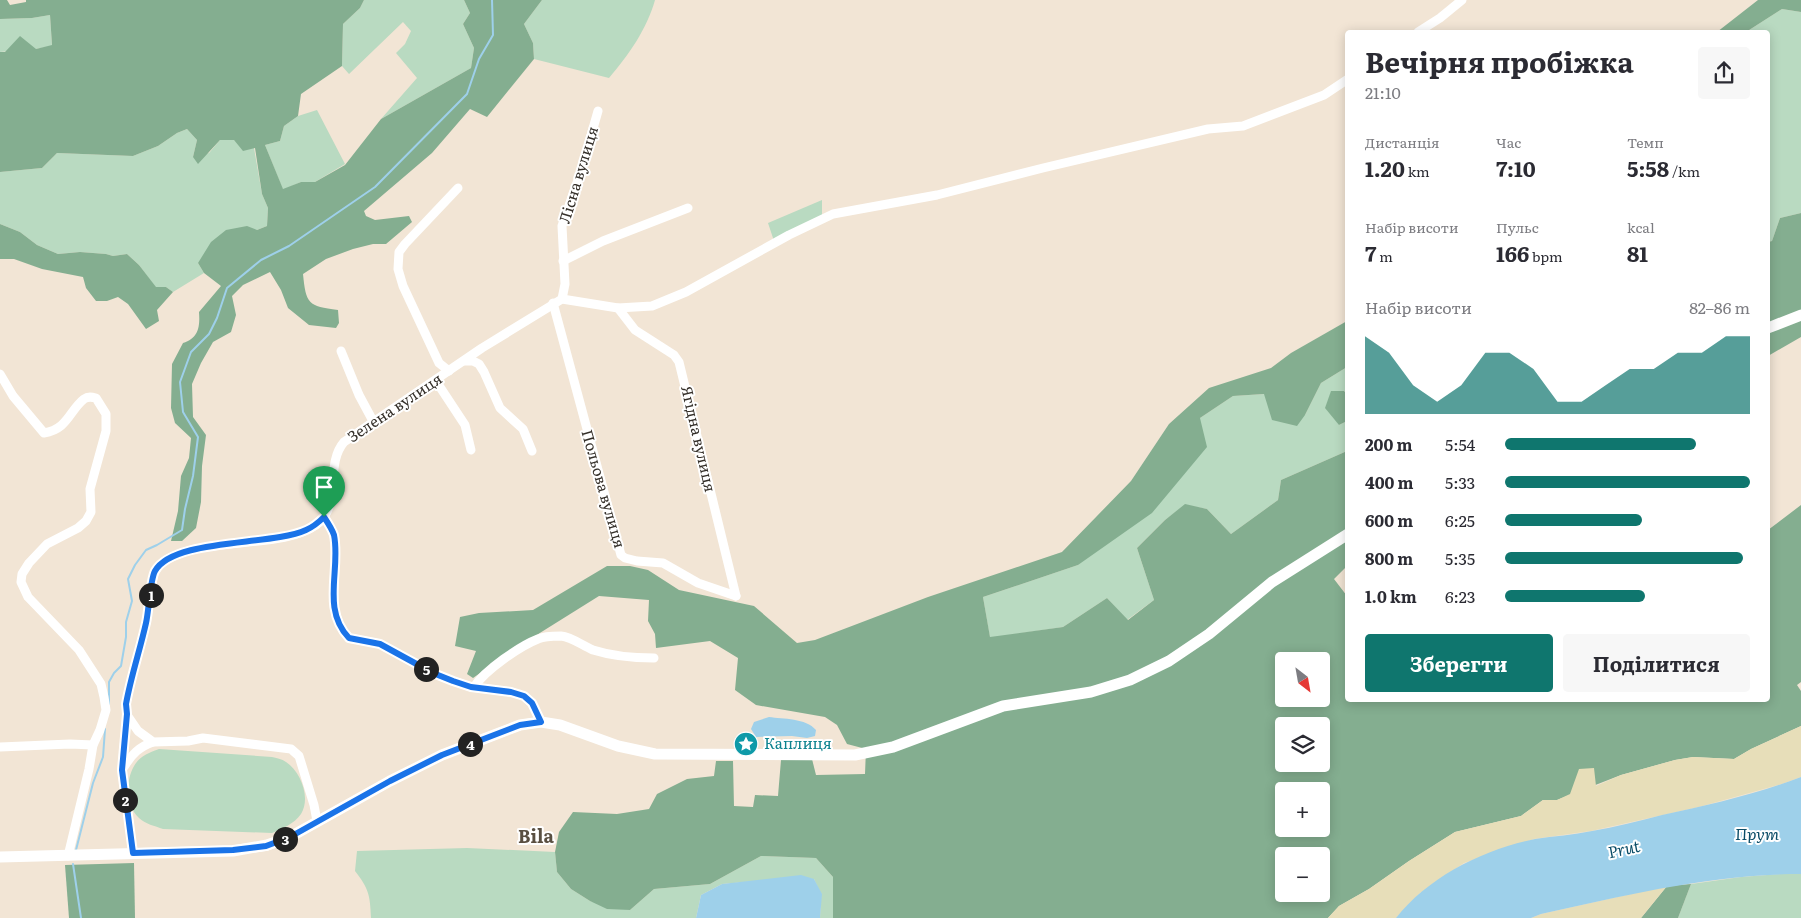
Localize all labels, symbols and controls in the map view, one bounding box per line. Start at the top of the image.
text: Вечірня пробіжка [1365,40,1634,82]
button: share [1698,47,1750,99]
text: 21:10 [1365,80,1401,104]
street label: Лісна вулиця [552,123,603,226]
text: Дистанція [1365,132,1440,152]
text: Час [1496,132,1521,152]
text: Темп [1627,132,1664,152]
text: 1.20 [1365,152,1405,183]
text: 7:10 [1496,152,1536,183]
text: 5:58 [1627,152,1669,183]
text: km [1405,161,1430,181]
text: /km [1669,161,1700,181]
text: Набір висоти [1365,217,1458,237]
text: Пульс [1496,217,1539,237]
text: kcal [1627,217,1655,237]
text: 7 [1365,237,1376,268]
text: 166 [1496,237,1529,268]
text: 81 [1627,237,1648,268]
text: m [1376,246,1393,266]
text: bpm [1529,246,1562,266]
text: Набір висоти [1365,295,1472,319]
text: 82–86 m [1689,295,1750,319]
street label: Зелена вулиця [342,366,446,447]
street label: Ягідна вулиця [676,383,723,494]
street label: Польова вулиця [577,427,632,551]
text: 200 m [1365,432,1412,456]
text: 5:54 [1445,432,1475,456]
pin [303,466,345,517]
text: 400 m [1365,470,1414,494]
text: 5:33 [1445,470,1475,494]
icon: arrive [310,473,338,501]
text: 600 m [1365,508,1413,532]
text: 6:25 [1445,508,1475,532]
text: 800 m [1365,546,1413,570]
text: 5:35 [1445,546,1475,570]
pin: 1 [138,582,164,608]
text: 1.0 km [1365,584,1417,608]
text: 6:23 [1445,584,1476,608]
text: 1 [149,585,154,605]
button: Зберегти [1365,634,1553,692]
button: Поділитися [1563,634,1750,692]
north arrow [1275,652,1330,708]
map controls [1275,652,1330,902]
pin: 5 [414,656,438,682]
text: 5 [423,659,430,679]
button: layers [1275,717,1330,772]
place icon: Каплиця [733,731,759,757]
place label: Каплиця [764,731,832,754]
pin: 4 [458,732,482,756]
text: 4 [466,734,475,754]
button: + [1275,782,1330,837]
pin: 2 [112,788,138,812]
text: 2 [122,790,129,810]
water label: Прут [1735,821,1779,845]
district label: Bila [518,822,555,849]
pin: 3 [272,826,298,852]
text: 3 [282,829,289,849]
water label: Prut [1605,833,1643,863]
button: − [1275,847,1330,902]

